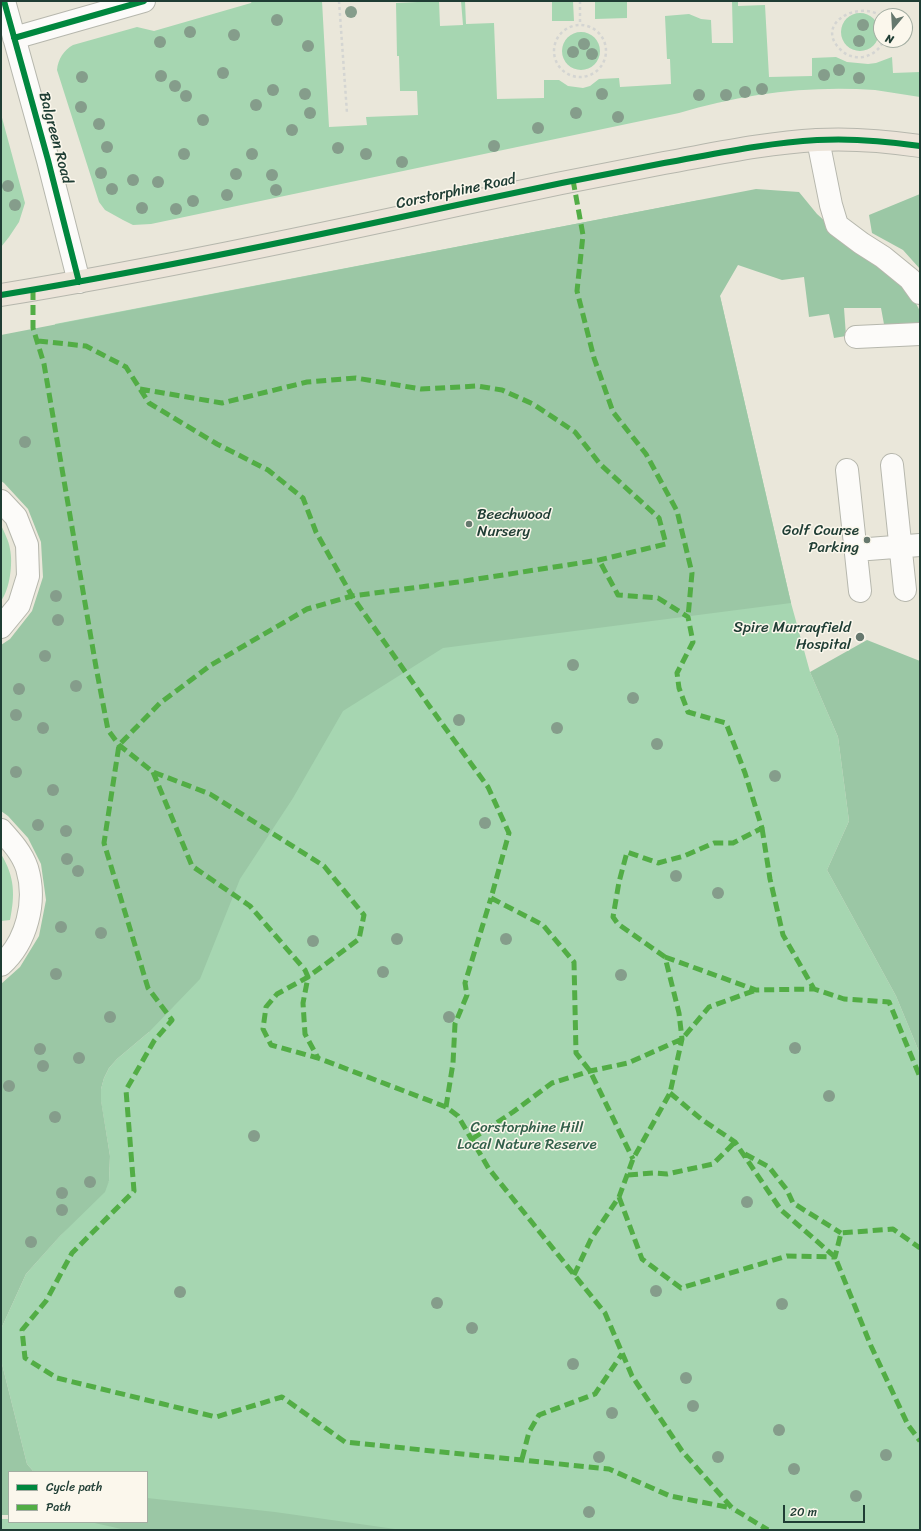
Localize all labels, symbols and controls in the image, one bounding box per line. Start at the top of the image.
north arrow [873,8,913,48]
text: N [883,29,896,49]
street label: Balgreen Road [34,90,76,186]
street label: Corstorphine Road [395,171,517,213]
place label: Beechwood Nursery [477,506,551,541]
marker: Beechwood Nursery [464,519,474,529]
place label: Golf Course Parking [782,522,859,557]
marker: Golf Course Parking [862,535,872,545]
place label: Spire Murrayfield Hospital [733,619,851,654]
marker: Spire Murrayfield Hospital [854,631,866,643]
park label: Corstorphine Hill Local Nature Reserve [457,1119,597,1154]
legend [8,1471,148,1523]
text: Cycle path [46,1476,102,1498]
text: Path [46,1496,71,1518]
scale bar [785,1497,867,1523]
text: 20 m [790,1501,817,1523]

